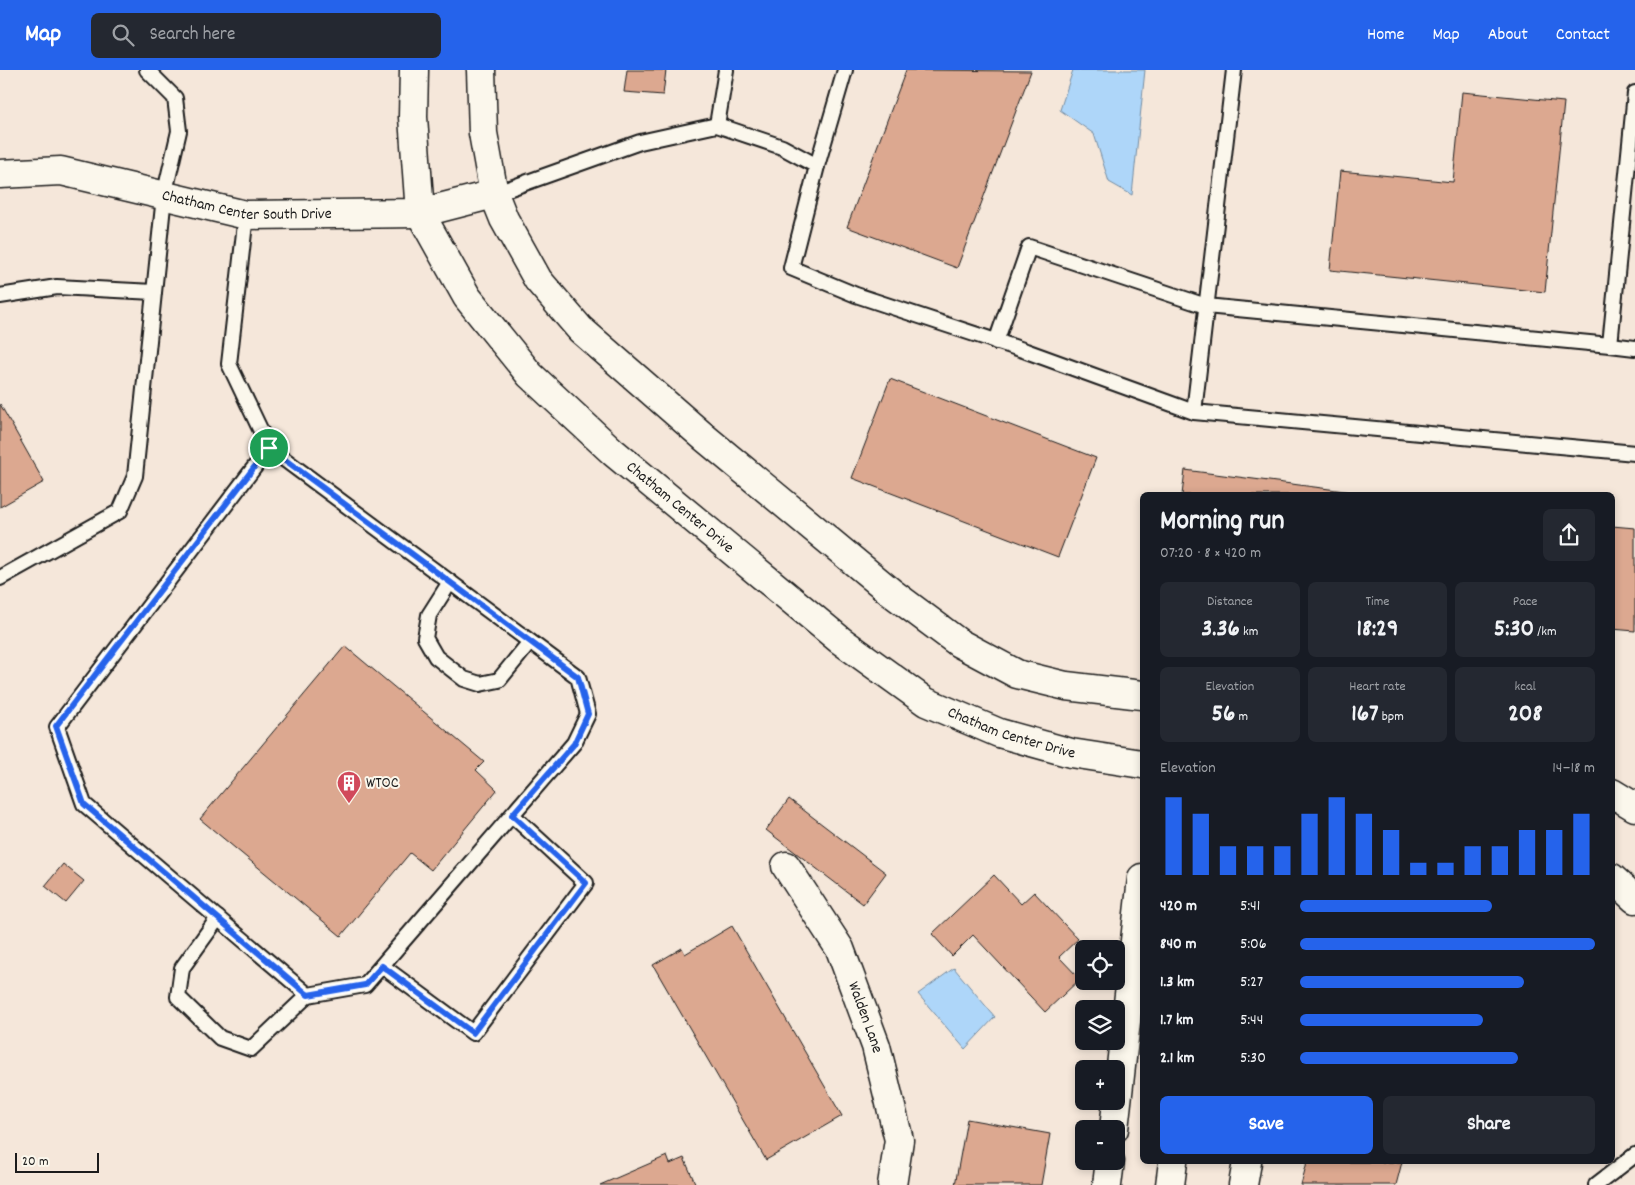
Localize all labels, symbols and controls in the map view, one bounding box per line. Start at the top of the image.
search box [91,13,441,58]
text: Map [25,18,61,52]
icon: search [109,21,137,49]
text: Search here [149,22,235,49]
text: Home [1367,23,1404,48]
text: Map [1432,23,1460,48]
text: About [1488,23,1528,48]
text: Contact [1556,23,1610,48]
street label: Chatham Center South Drive [159,184,332,226]
pin [248,427,290,469]
icon: arrive [255,434,283,462]
street label: Chatham Center Drive [621,456,739,559]
text: Morning run [1160,503,1284,543]
button: share [1543,509,1595,561]
text: 07:20 · 8 × 420 m [1160,542,1261,565]
text: Distance [1207,592,1253,612]
text: Time [1366,592,1389,612]
text: Pace [1513,592,1538,612]
text: 3.36 [1201,612,1240,648]
text: 18:29 [1356,612,1399,648]
text: 5:30 [1494,612,1534,648]
text: km [1240,622,1258,642]
text: /km [1534,622,1557,642]
text: Elevation [1205,677,1254,697]
text: Heart rate [1349,677,1406,697]
text: kcal [1515,677,1536,697]
text: 56 [1212,697,1235,733]
text: 167 [1351,697,1378,733]
text: 208 [1508,697,1542,733]
street label: Chatham Center Drive [944,701,1077,765]
text: m [1235,707,1248,727]
text: bpm [1378,707,1404,727]
text: Elevation [1160,757,1216,780]
text: 14–18 m [1552,757,1595,780]
building icon: WTOC [336,770,362,804]
place label: WTOC [366,772,399,795]
text: 420 m [1160,895,1197,918]
text: 5:41 [1240,895,1260,918]
text: 840 m [1160,933,1196,956]
text: 5:06 [1240,933,1267,956]
map controls [1075,940,1125,1170]
button: locate [1075,940,1125,990]
text: 1.3 km [1160,971,1194,994]
text: 5:27 [1240,971,1263,994]
street label: Walden Lane [842,978,889,1055]
button: layers [1075,1000,1125,1050]
text: 1.7 km [1160,1009,1194,1032]
text: 5:44 [1240,1009,1263,1032]
text: 2.1 km [1160,1047,1194,1070]
text: 5:30 [1240,1047,1266,1070]
button: + [1075,1060,1125,1110]
button: Save [1160,1096,1373,1154]
button: Share [1383,1096,1595,1154]
button: − [1075,1120,1125,1170]
scale bar [15,1150,99,1173]
text: 20 m [22,1152,49,1172]

